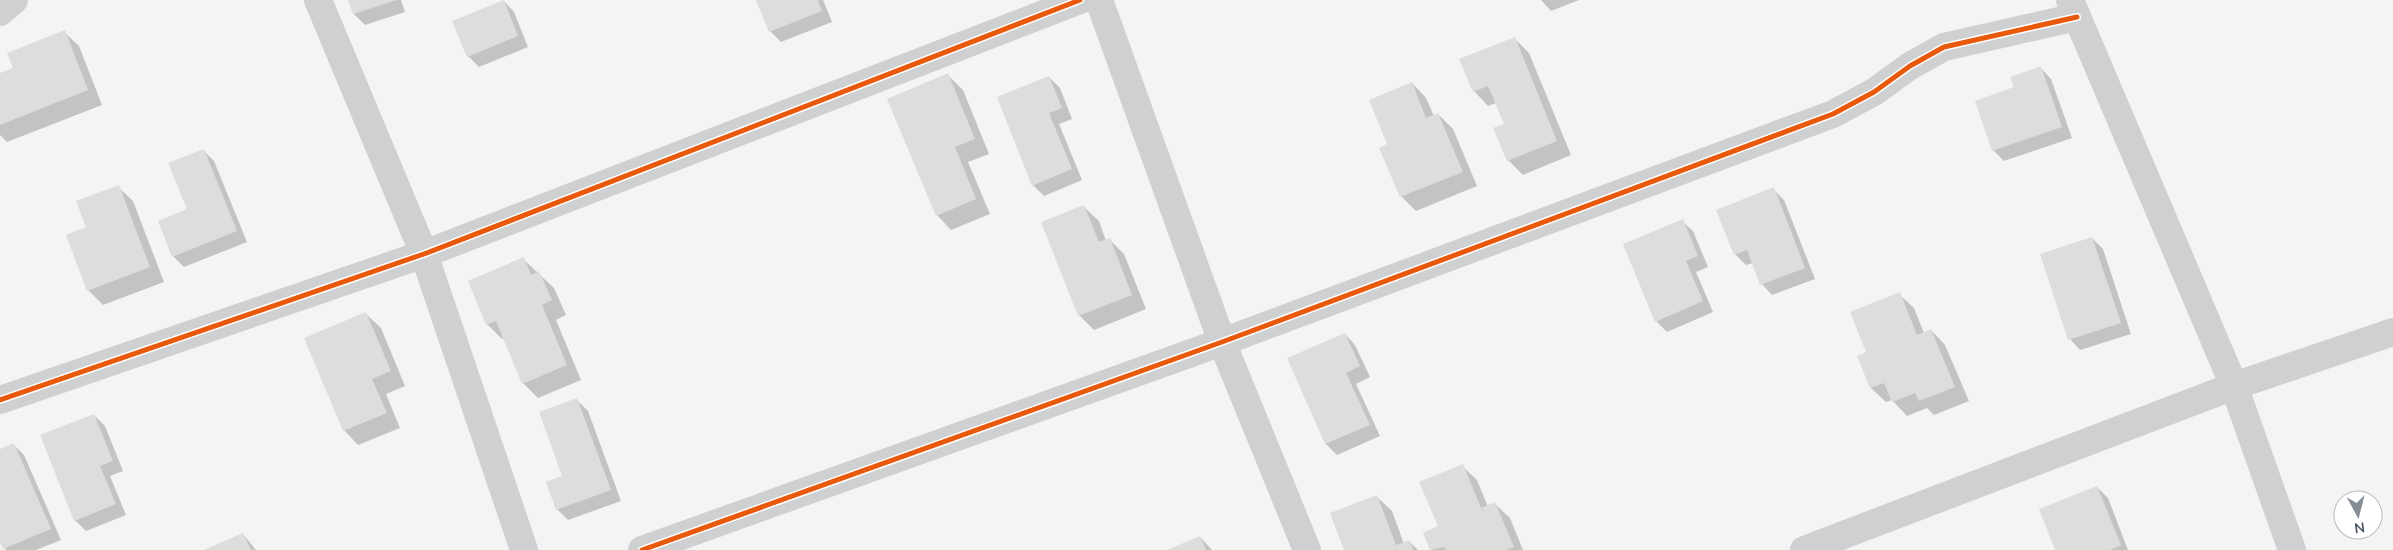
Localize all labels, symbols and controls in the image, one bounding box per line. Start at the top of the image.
north arrow [2333,490,2383,540]
text: N [2353,518,2366,537]

